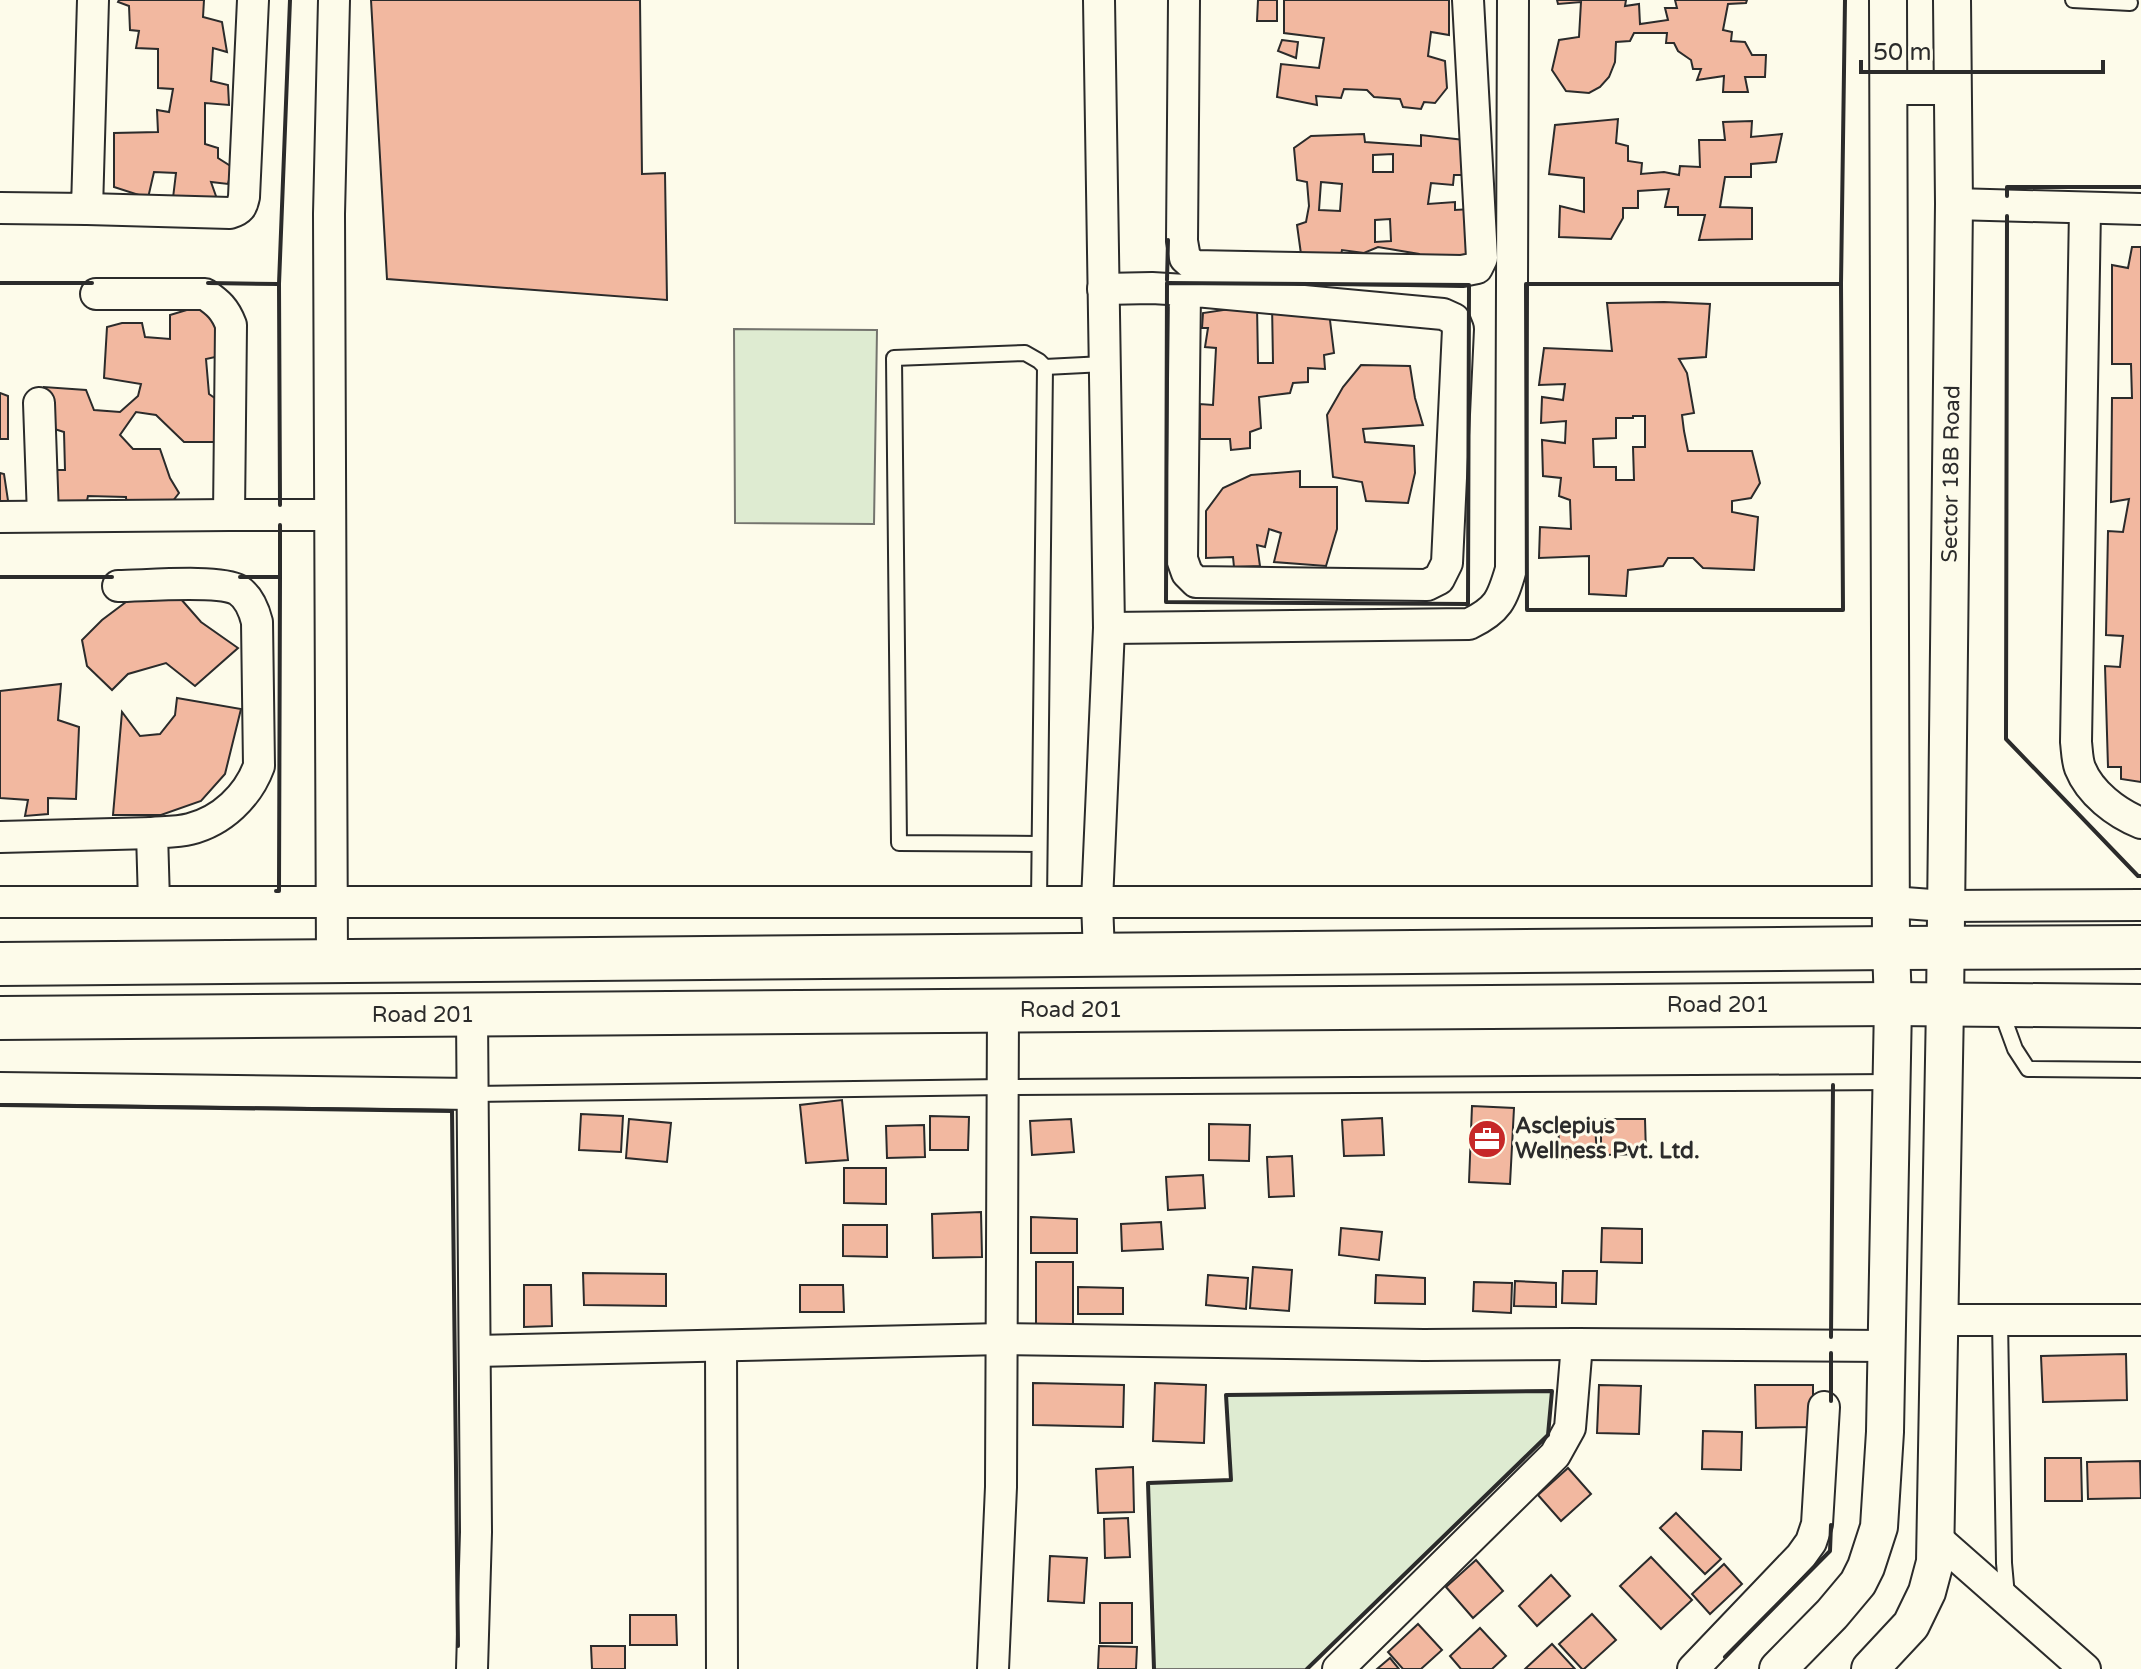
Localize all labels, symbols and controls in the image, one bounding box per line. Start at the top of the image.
scale bar [1861,24,2103,74]
text: 50 m [1873,38,1931,67]
street label: Sector 18B Road [1936,385,1966,563]
street label: Road 201 [1667,992,1769,1018]
street label: Road 201 [1020,997,1122,1023]
street label: Road 201 [372,1002,474,1028]
place label: Asclepius Wellness Pvt. Ltd. [1515,1113,1700,1164]
office icon: Asclepius Wellness Pvt. Ltd. [1466,1118,1508,1160]

